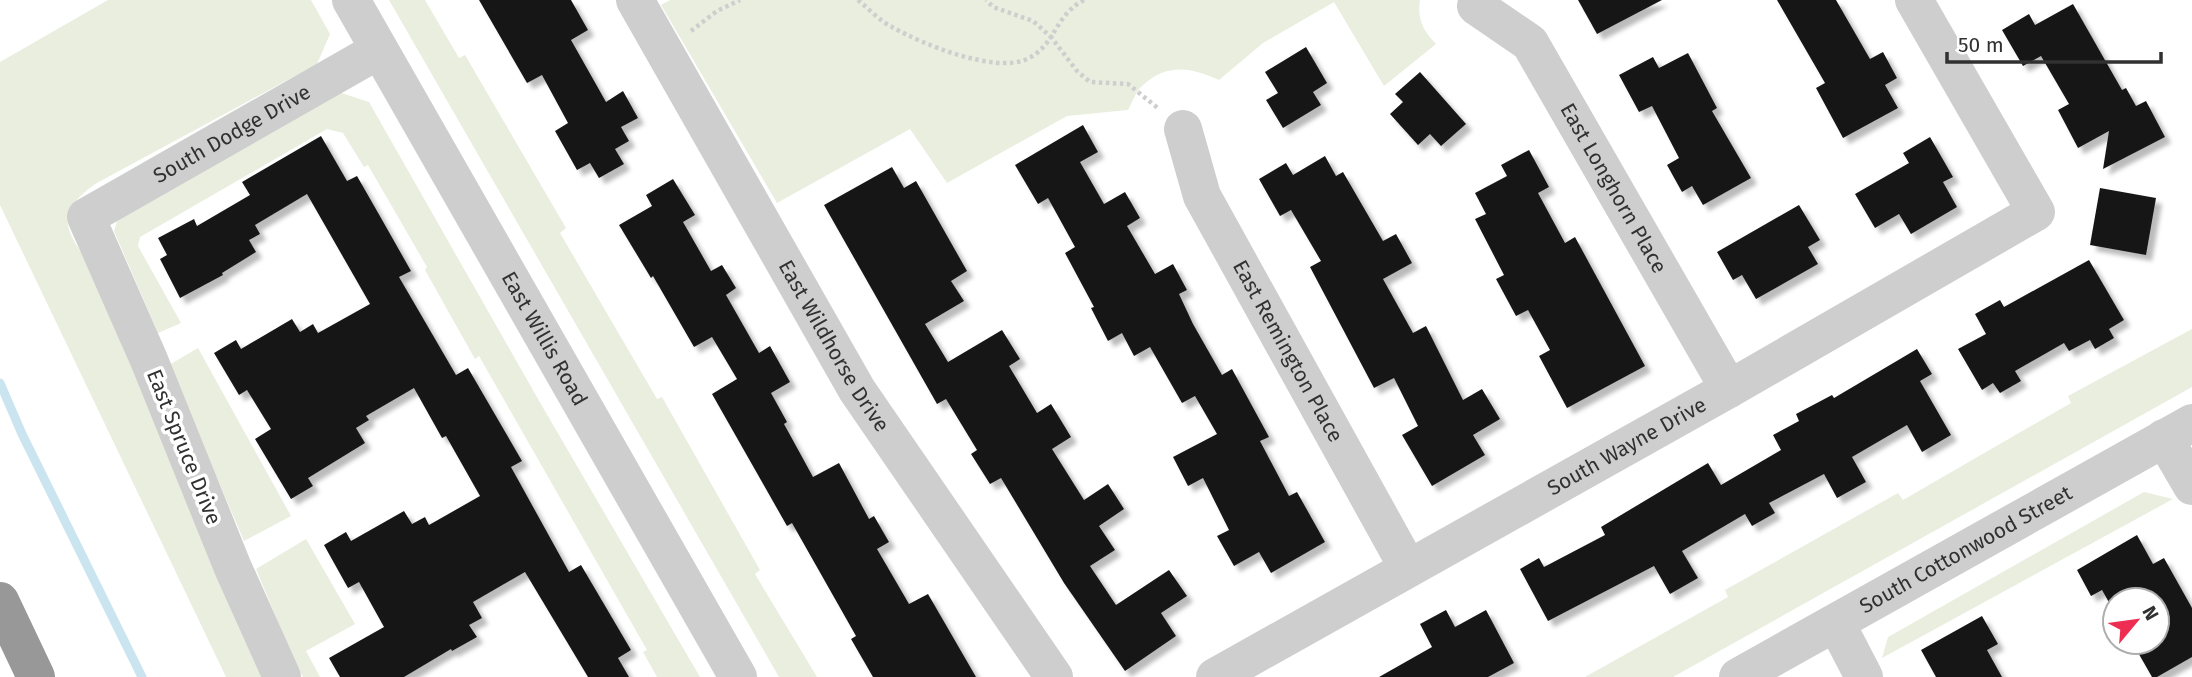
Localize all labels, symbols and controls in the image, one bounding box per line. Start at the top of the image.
scale bar [1947,21,2160,65]
text: 50 m [1958,32,2004,58]
street label: South Dodge Drive [149,79,315,189]
street label: East Longhorn Place [1554,99,1673,278]
street label: East Wildhorse Drive [773,255,895,437]
street label: East Remington Place [1227,256,1349,447]
street label: East Willis Road [496,267,593,410]
street label: East Spruce Drive [141,366,227,528]
street label: South Wayne Drive [1543,391,1711,501]
street label: South Cottonwood Street [1855,480,2077,619]
north arrow [2101,586,2171,656]
text: N [2137,602,2164,624]

